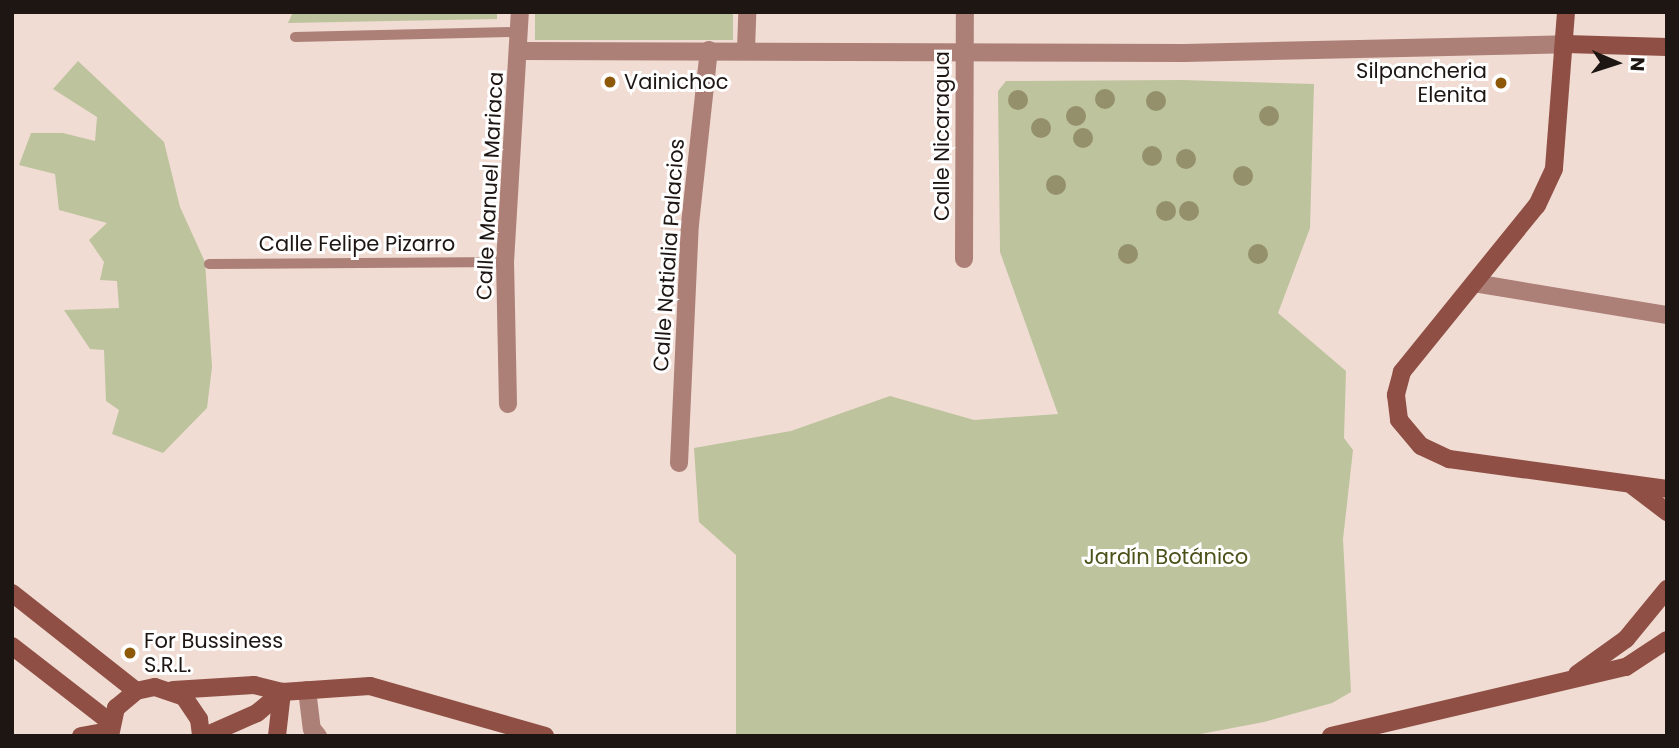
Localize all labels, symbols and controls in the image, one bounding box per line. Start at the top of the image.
north arrow [1581,28,1651,98]
street label: Calle Nicaragua [929,51,955,221]
text: N [1624,56,1651,72]
place label: Silpancheria Elenita [1356,58,1487,108]
place label: Vainichoc [624,69,729,95]
street label: Calle Manuel Mariaca [471,71,509,301]
marker: Vainichoc [602,74,618,90]
marker: Silpancheria Elenita [1493,75,1509,91]
street label: Calle Natialia Palacios [648,138,690,372]
street label: Calle Felipe Pizarro [259,231,455,257]
park label: Jardín Botánico [1084,544,1248,570]
place label: For Bussiness S.R.L. [144,628,283,678]
marker: For Bussiness S.R.L. [122,645,138,661]

